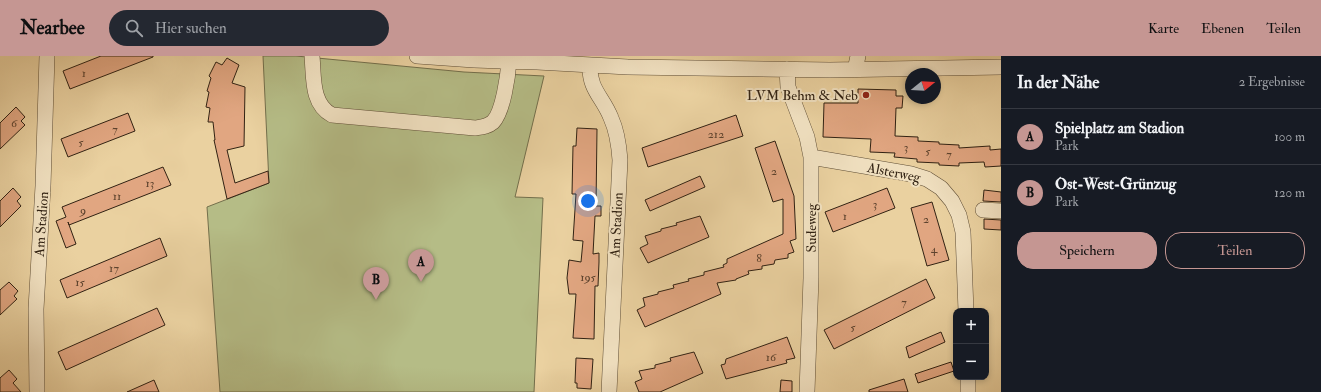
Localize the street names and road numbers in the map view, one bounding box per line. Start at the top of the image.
street label: Alsterweg [865,159,923,186]
street label: Am Stadion [31,191,52,258]
street label: Am Stadion [606,192,627,259]
street label: Sudeweg [803,202,820,253]

